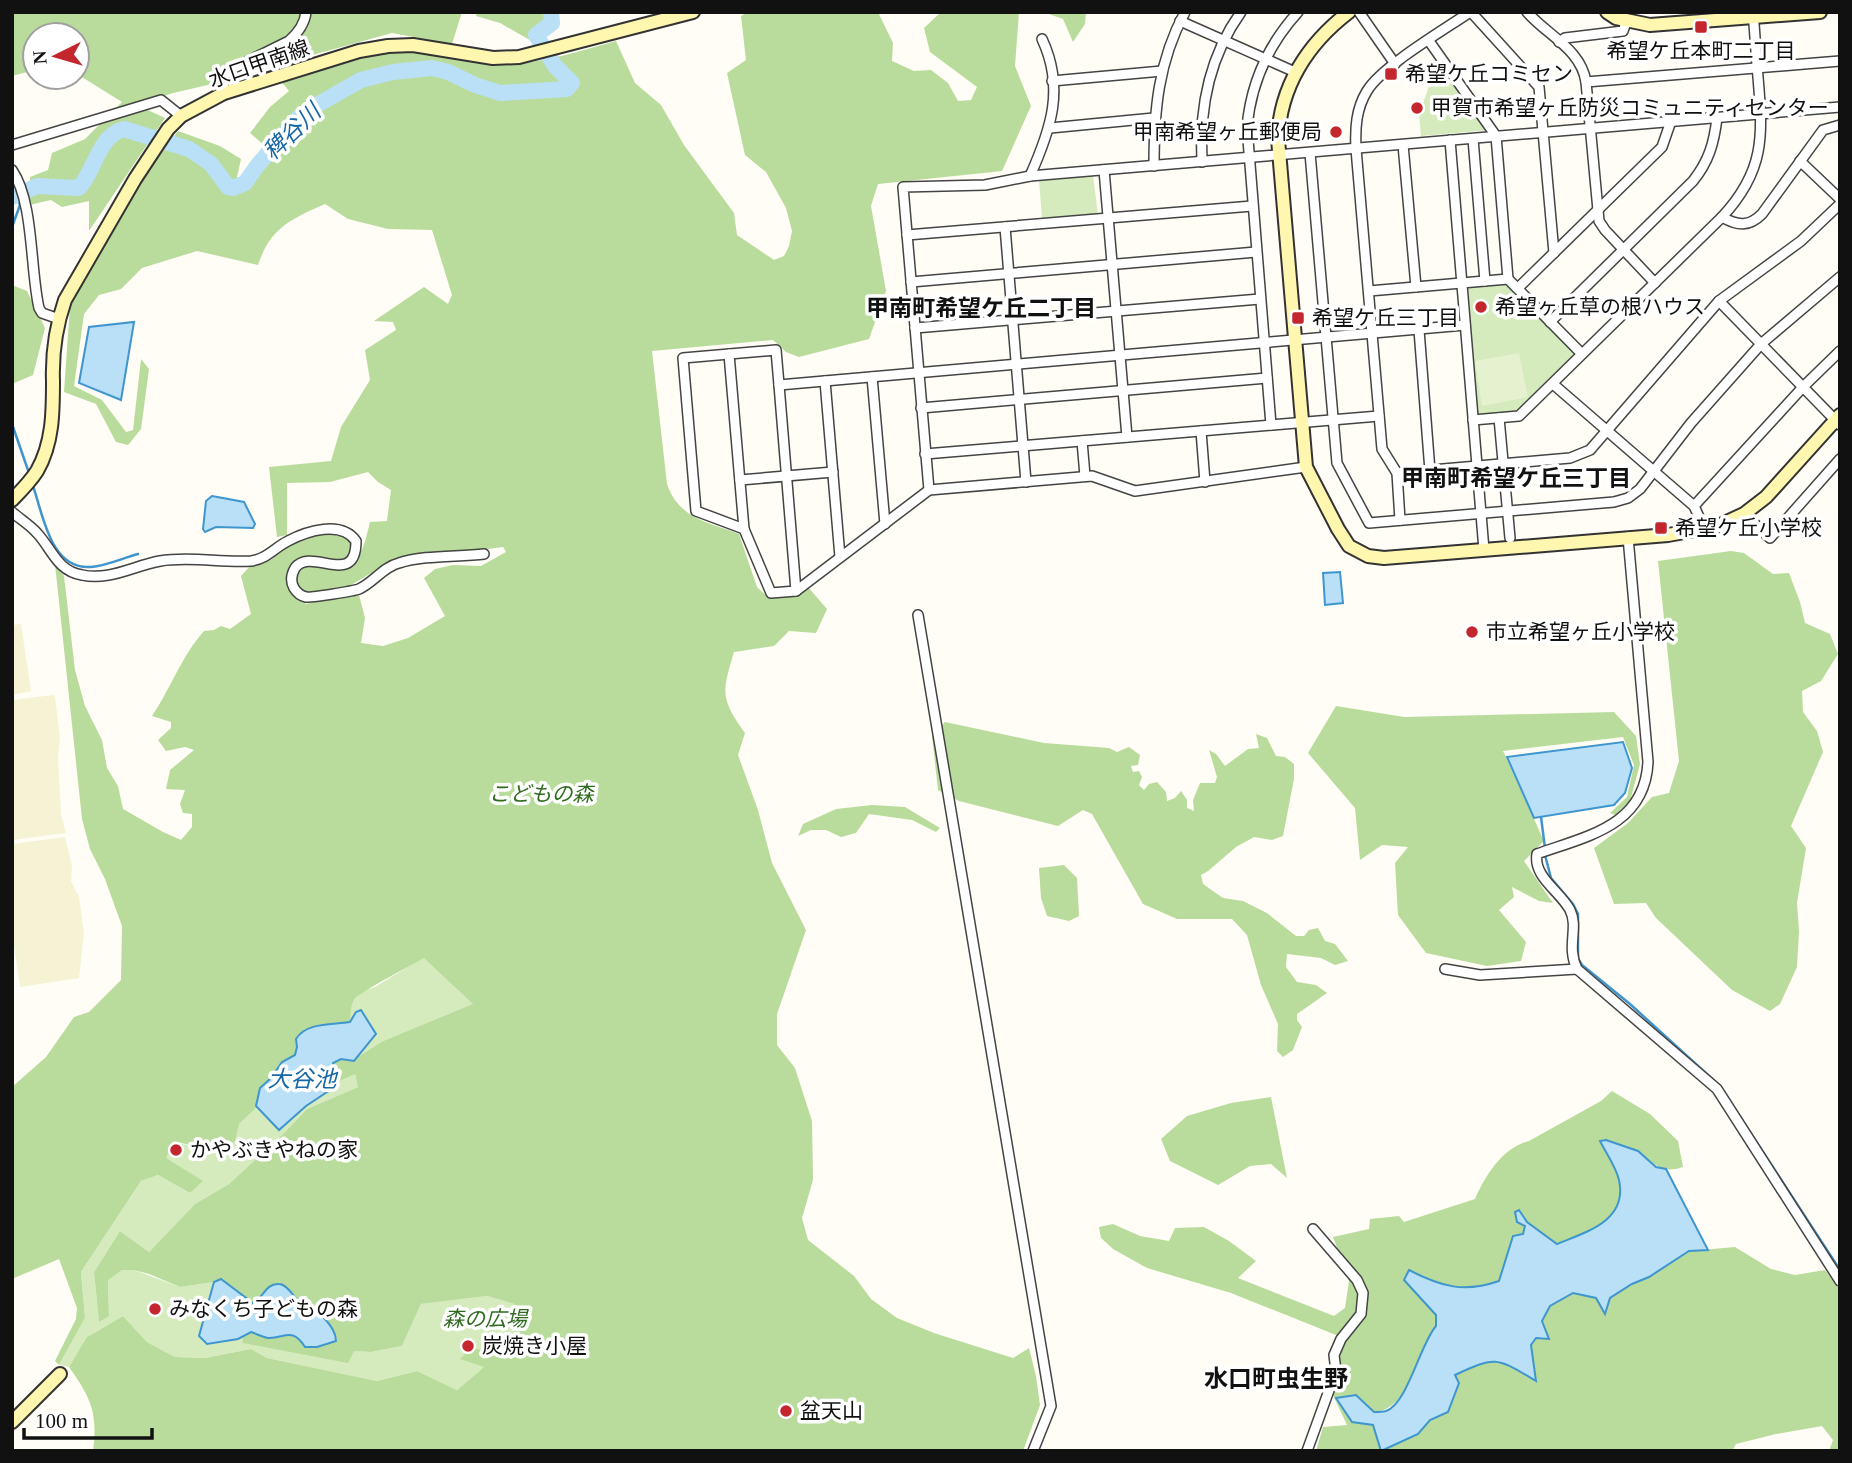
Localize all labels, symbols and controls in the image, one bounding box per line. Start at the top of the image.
marker: 希望ケ丘本町二丁目 [1693,19,1709,35]
north arrow [21,21,91,91]
street label: 水口甲南線 [205,36,313,92]
place label: 希望ケ丘本町二丁目 [1607,39,1796,63]
text: N [28,49,51,65]
place label: 希望ケ丘コミセン [1405,62,1573,86]
marker: 希望ケ丘コミセン [1383,66,1399,82]
place label: 甲賀市希望ヶ丘防災コミュニティセンター [1431,96,1829,120]
water label: 稗谷川 [258,97,328,165]
marker: 甲賀市希望ヶ丘防災コミュニティセンター [1409,100,1425,116]
place label: 甲南希望ヶ丘郵便局 [1133,120,1322,144]
marker: 甲南希望ヶ丘郵便局 [1328,124,1344,140]
place label: 希望ヶ丘草の根ハウス [1495,295,1705,319]
district label: 甲南町希望ケ丘二丁目 [866,296,1096,321]
marker: 希望ヶ丘草の根ハウス [1473,299,1489,315]
place label: 希望ケ丘三丁目 [1312,306,1459,330]
marker: 希望ケ丘三丁目 [1290,310,1306,326]
district label: 甲南町希望ケ丘三丁目 [1401,466,1631,491]
place label: 希望ケ丘小学校 [1675,516,1822,540]
marker: 希望ケ丘小学校 [1653,520,1669,536]
place label: 市立希望ヶ丘小学校 [1486,620,1675,644]
marker: 市立希望ヶ丘小学校 [1464,624,1480,640]
park label: こどもの森 [489,782,595,806]
water label: 大谷池 [268,1067,339,1092]
place label: かやぶきやねの家 [190,1138,358,1162]
marker: かやぶきやねの家 [168,1142,184,1158]
place label: みなくち子どもの森 [169,1297,358,1321]
marker: みなくち子どもの森 [147,1301,163,1317]
park label: 森の広場 [443,1307,529,1331]
place label: 炭焼き小屋 [482,1334,587,1358]
marker: 炭焼き小屋 [460,1338,476,1354]
district label: 水口町虫生野 [1204,1366,1348,1392]
scale bar [24,1396,152,1440]
place label: 盆天山 [800,1399,863,1423]
marker: 盆天山 [778,1403,794,1419]
text: 100 m [35,1409,88,1433]

